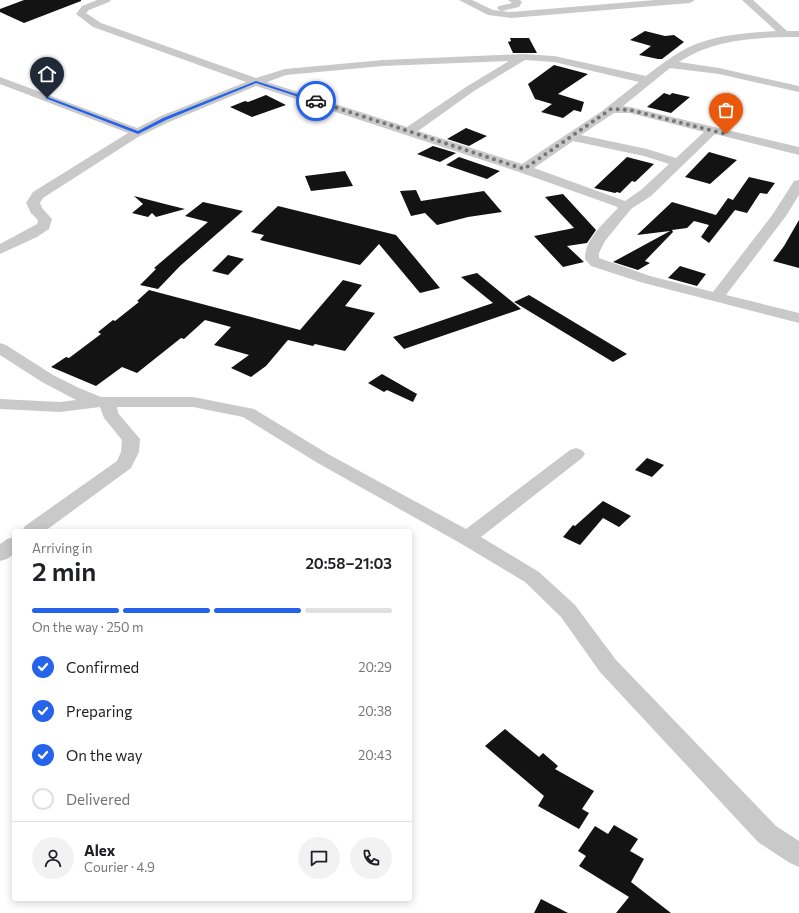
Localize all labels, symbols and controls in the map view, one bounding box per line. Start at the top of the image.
pin [30,57,64,98]
icon: home [36,63,58,85]
courier [296,81,336,121]
icon: car [305,90,327,112]
pin [709,93,743,134]
icon: bag [715,99,737,121]
text: Arriving in [32,540,92,556]
text: 20:58–21:03 [305,554,392,572]
text: 2 min [32,555,96,586]
text: On the way · 250 m [32,619,143,635]
icon: check [32,656,54,678]
text: Confirmed [66,658,139,676]
text: 20:29 [358,659,392,675]
icon: check [32,700,54,722]
text: Preparing [66,702,132,720]
text: 20:38 [358,703,392,719]
icon: check [32,744,54,766]
text: On the way [66,746,143,764]
text: 20:43 [358,747,392,763]
text: Delivered [66,790,130,808]
button: person [32,837,74,879]
button: chat [298,837,340,879]
button: phone [350,837,392,879]
text: Alex [84,841,115,859]
text: Courier · 4.9 [84,859,155,875]

